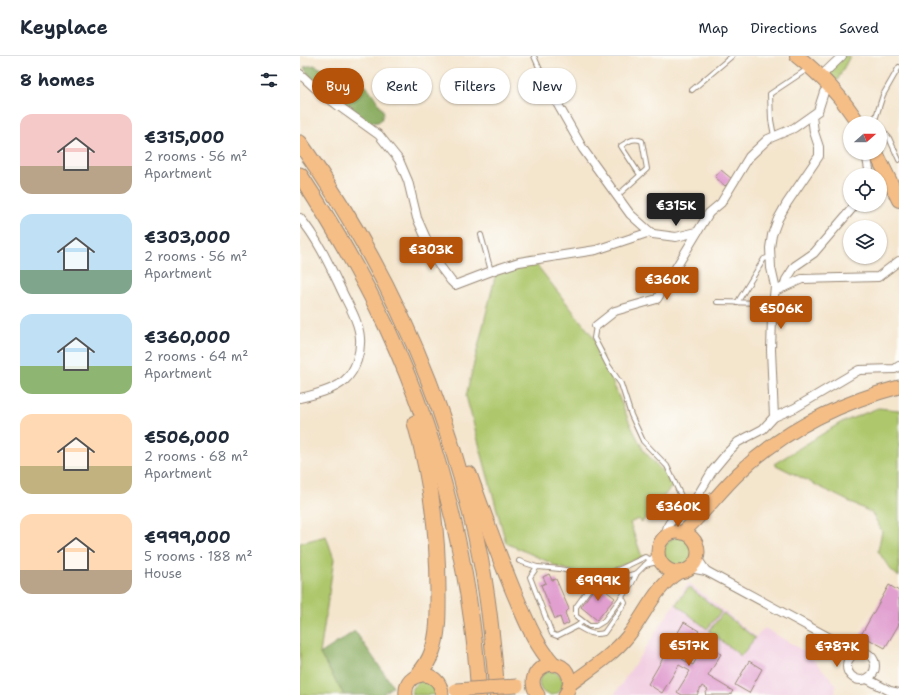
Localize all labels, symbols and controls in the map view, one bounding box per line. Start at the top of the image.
text: Keyplace [20,15,108,40]
text: Map [699,19,729,37]
text: Directions [751,19,817,37]
text: Saved [839,19,879,37]
chip: Buy [312,68,364,104]
chip: Rent [372,68,432,104]
chip: Filters [440,68,510,104]
chip: New [518,68,576,104]
text: 8 homes [20,69,95,91]
icon: filters [258,69,280,91]
north arrow [843,116,887,160]
map controls [843,116,887,264]
text: €315,000 [144,126,225,148]
icon: home [52,130,100,178]
text: 2 rooms · 56 m² [144,148,247,165]
text: Apartment [144,165,212,182]
button: locate [843,168,887,212]
pin: €315K [648,193,704,227]
text: €315K [656,197,696,214]
button: layers [843,220,887,264]
text: €303,000 [144,226,230,248]
icon: home [52,230,100,278]
pin: €303K [403,237,459,271]
text: €303K [409,241,453,258]
text: 2 rooms · 56 m² [144,248,247,265]
text: Apartment [144,265,212,282]
pin: €360K [639,267,695,301]
text: €360K [644,271,690,288]
pin: €506K [753,296,809,330]
text: €506K [759,300,803,317]
text: €360,000 [144,326,230,348]
icon: home [52,330,100,378]
text: 2 rooms · 64 m² [144,348,248,365]
text: Apartment [144,365,212,382]
text: €506,000 [144,426,230,448]
icon: home [52,430,100,478]
text: 2 rooms · 68 m² [144,448,248,465]
text: Apartment [144,465,212,482]
pin: €360K [650,494,706,528]
text: €360K [655,498,701,515]
text: €999,000 [144,526,231,548]
icon: home [52,530,100,578]
text: 5 rooms · 188 m² [144,548,252,565]
text: House [144,565,182,582]
pin: €999K [570,568,626,602]
text: €999K [575,572,621,589]
pin: €517K [661,633,717,667]
pin: €787K [809,634,865,668]
text: €517K [669,637,709,654]
text: €787K [815,638,859,655]

